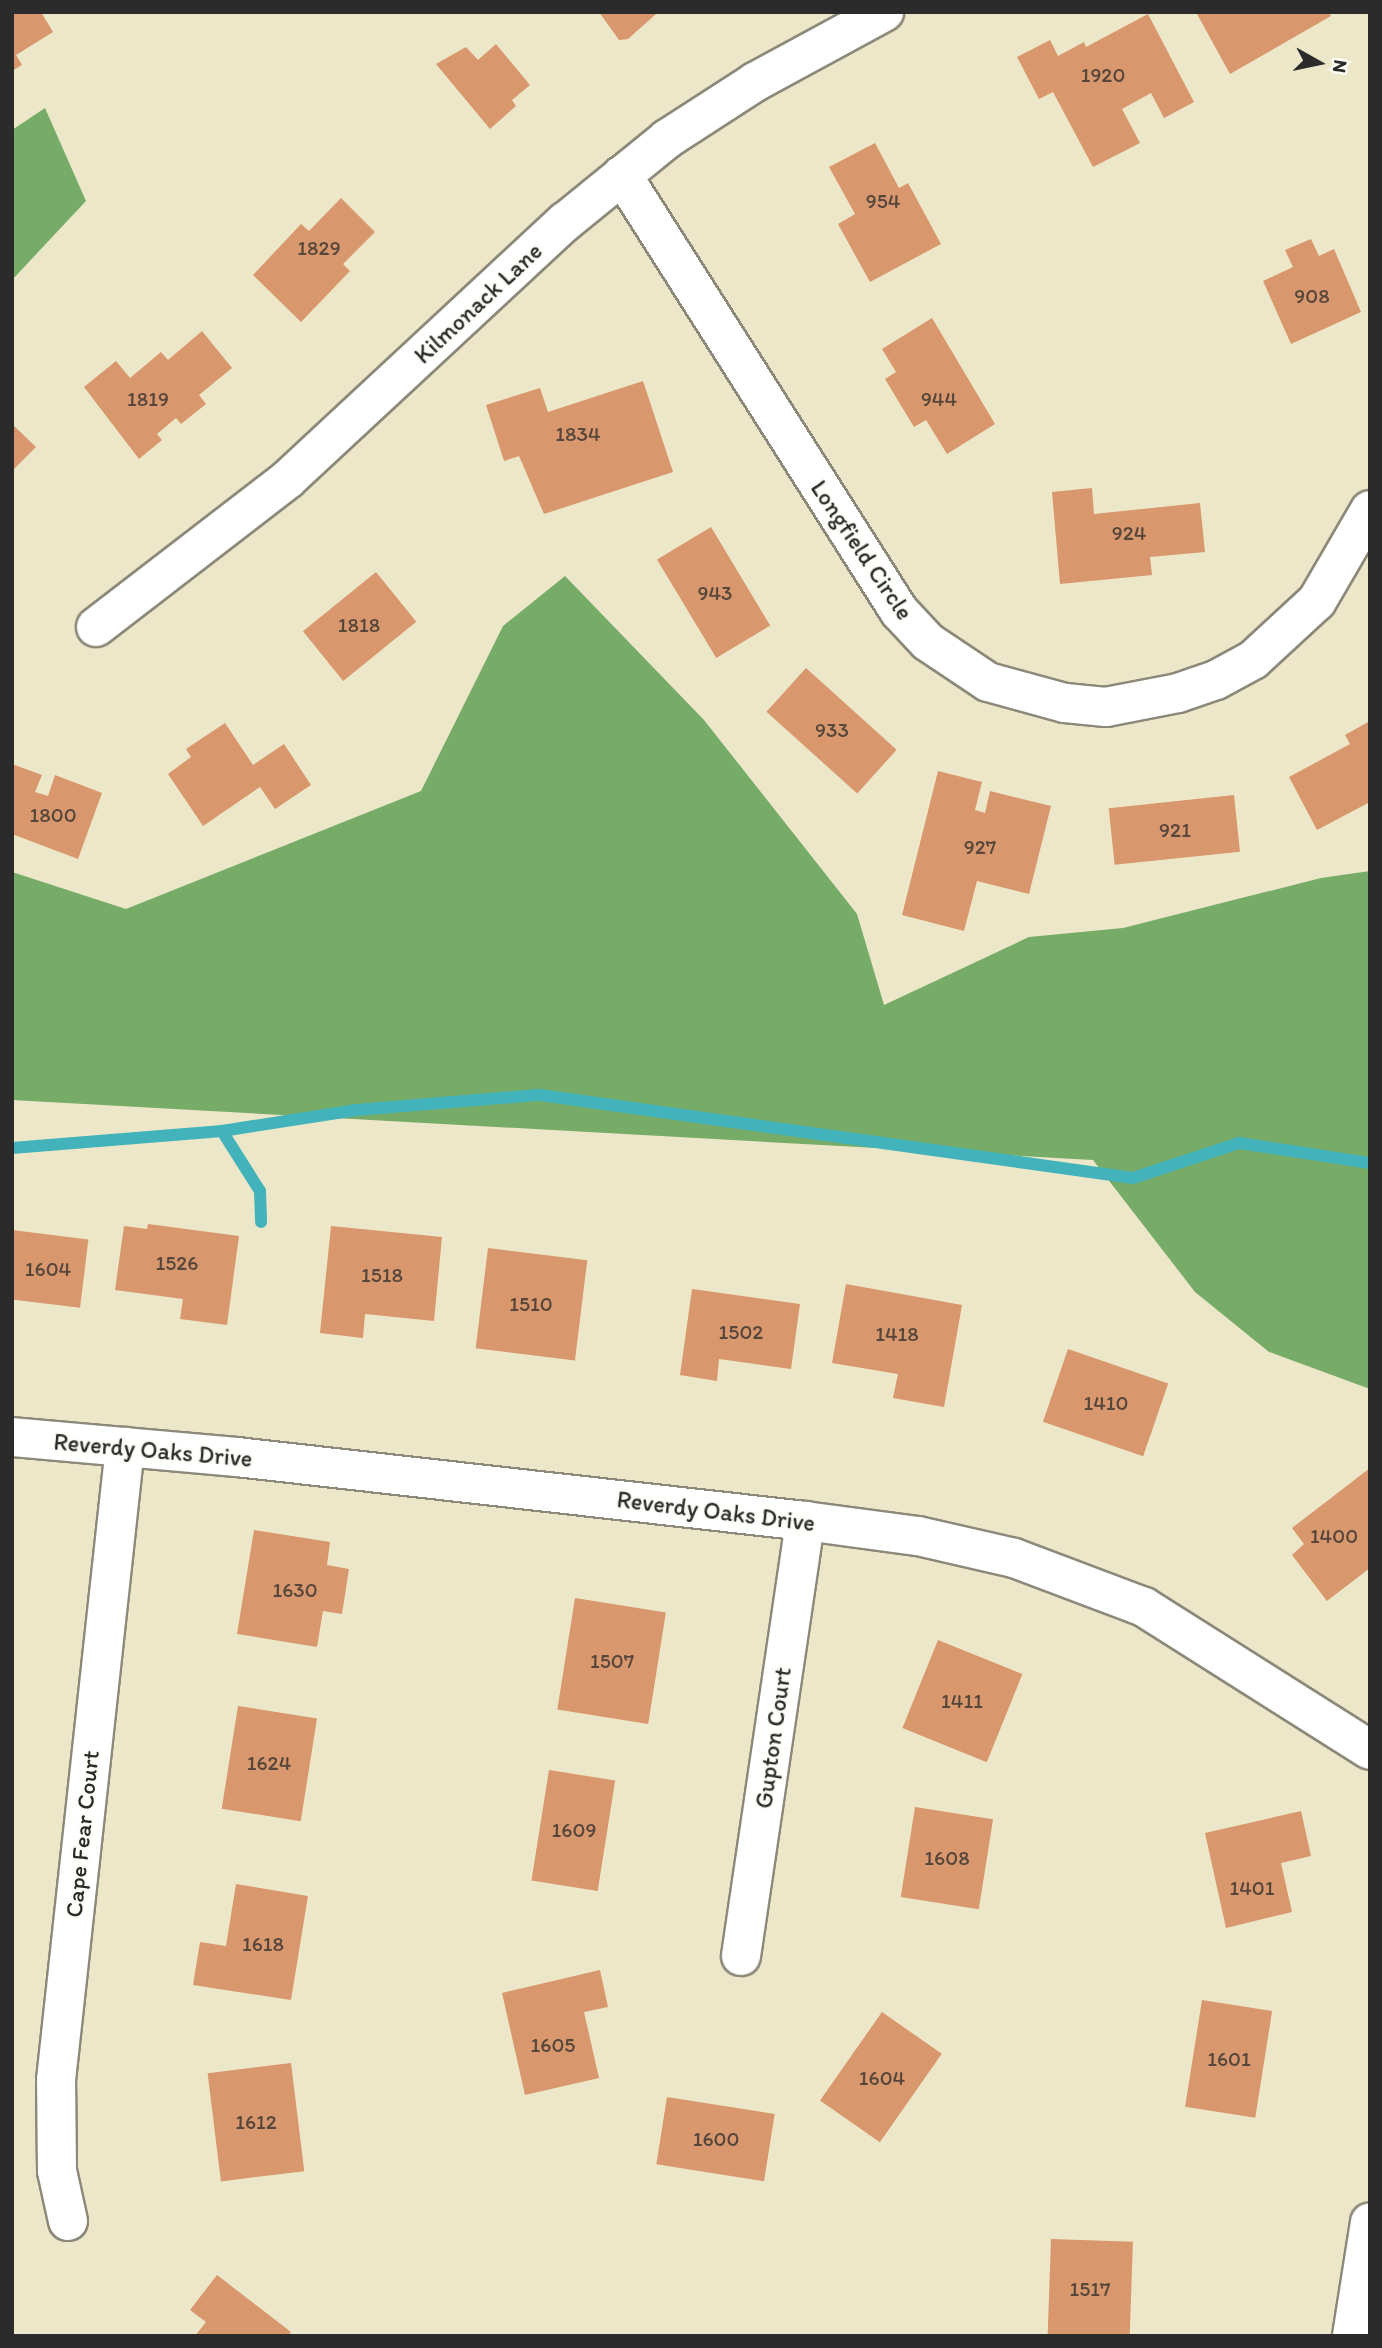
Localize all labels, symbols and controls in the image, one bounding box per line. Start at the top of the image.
north arrow [1284,28,1354,98]
text: N [1328,58,1353,74]
house number: 1920 [1081,62,1125,88]
house number: 954 [866,188,900,214]
house number: 1829 [297,235,341,261]
street label: Kilmonack Lane [408,236,548,370]
house number: 908 [1294,283,1330,309]
house number: 1819 [127,386,169,412]
house number: 944 [921,386,957,412]
house number: 1834 [555,421,601,447]
street label: Longfield Circle [805,475,919,625]
house number: 924 [1112,520,1146,546]
house number: 943 [697,580,733,606]
house number: 1818 [338,612,380,638]
house number: 933 [815,717,849,743]
house number: 1800 [29,802,77,828]
house number: 921 [1159,817,1191,843]
house number: 927 [964,834,996,860]
house number: 1526 [156,1250,198,1276]
house number: 1604 [25,1256,71,1282]
house number: 1518 [361,1262,403,1288]
house number: 1510 [509,1291,553,1317]
house number: 1502 [719,1319,763,1345]
house number: 1418 [875,1321,919,1347]
house number: 1410 [1083,1390,1129,1416]
street label: Reverdy Oaks Drive [52,1427,254,1473]
street label: Reverdy Oaks Drive [615,1485,817,1537]
house number: 1400 [1310,1523,1358,1549]
house number: 1630 [272,1577,318,1603]
house number: 1507 [590,1648,634,1674]
street label: Gupton Court [749,1666,797,1810]
house number: 1411 [941,1688,983,1714]
street label: Cape Fear Court [59,1750,105,1918]
house number: 1624 [247,1750,291,1776]
house number: 1609 [552,1817,596,1843]
house number: 1608 [924,1845,970,1871]
house number: 1401 [1229,1875,1275,1901]
house number: 1618 [242,1931,284,1957]
house number: 1605 [531,2032,575,2058]
house number: 1601 [1207,2046,1251,2072]
house number: 1604 [859,2065,905,2091]
house number: 1612 [235,2109,277,2135]
house number: 1600 [693,2126,739,2152]
house number: 1517 [1070,2276,1110,2302]

